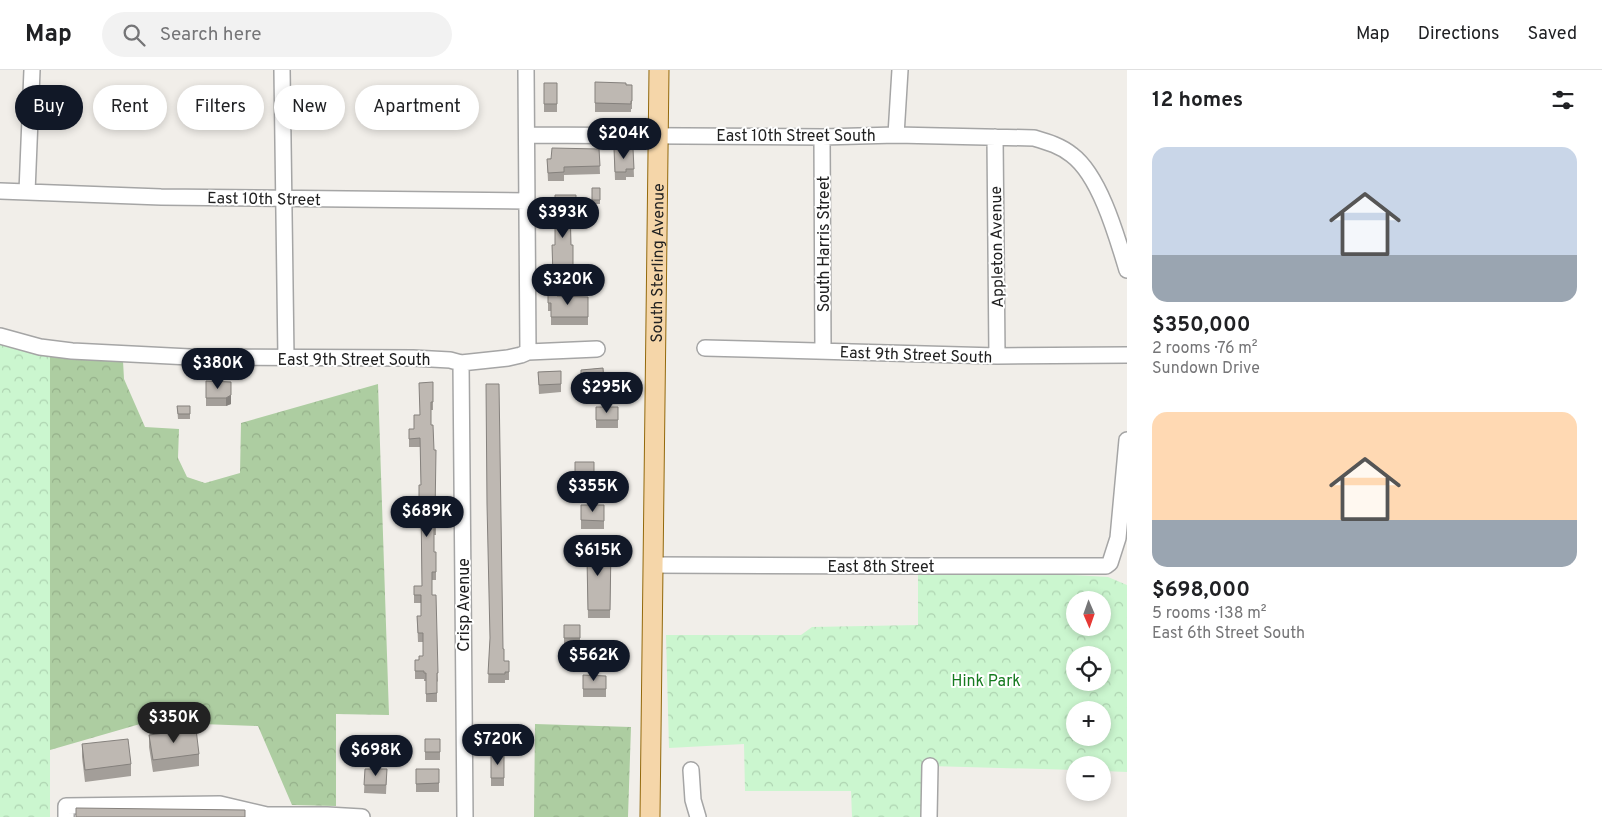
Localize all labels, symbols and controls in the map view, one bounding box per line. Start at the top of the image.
search box [102,12,452,57]
text: Map [25,20,72,50]
icon: search [120,21,148,49]
text: Search here [160,23,261,47]
text: Map [1356,23,1390,46]
text: Directions [1418,23,1500,46]
text: Saved [1528,23,1577,46]
chip: Buy [15,85,83,130]
chip: Rent [93,85,167,130]
chip: Filters [177,85,264,130]
chip: New [274,85,345,130]
chip: Apartment [355,85,479,130]
icon: filters [1549,86,1577,114]
text: 12 homes [1152,87,1243,114]
pin: $204K [589,118,659,160]
text: $204K [598,124,650,144]
street label: East 10th Street South [716,127,876,147]
street label: South Harris Street [815,176,835,312]
icon: home [1320,179,1410,269]
street label: South Sterling Avenue [648,183,670,343]
street label: Appleton Avenue [987,186,1009,308]
street label: East 10th Street [207,189,321,211]
pin: $393K [528,196,598,239]
text: $393K [538,203,588,223]
pin: $320K [533,264,603,306]
text: $320K [543,270,593,290]
text: $350,000 [1152,312,1251,339]
text: 2 rooms · 76 m² [1152,339,1258,359]
street label: East 9th Street South [839,343,993,369]
pin: $380K [183,348,253,390]
street label: East 9th Street South [278,351,430,371]
text: $380K [193,354,243,374]
text: Sundown Drive [1152,359,1260,379]
pin: $295K [572,372,642,414]
text: $295K [582,378,632,398]
icon: home [1320,444,1410,534]
pin: $355K [558,470,628,513]
text: $355K [568,477,618,497]
pin: $689K [392,496,462,538]
text: $689K [402,502,452,522]
pin: $615K [563,534,633,577]
text: $615K [575,541,622,561]
street label: Crisp Avenue [455,558,475,652]
street label: East 8th Street [827,558,935,578]
text: $698,000 [1152,577,1250,604]
north arrow [1066,591,1111,636]
map controls [1066,591,1111,801]
text: 5 rooms · 138 m² [1152,604,1267,624]
text: East 6th Street South [1152,624,1305,644]
pin: $562K [559,640,629,682]
text: $562K [569,646,619,666]
button: locate [1066,646,1111,691]
park label: Hink Park [951,672,1021,692]
button: + [1066,701,1111,746]
pin: $350K [139,702,209,744]
text: $350K [149,708,199,728]
pin: $720K [463,724,533,766]
text: $720K [473,730,523,750]
pin: $698K [341,734,411,777]
text: $698K [351,741,401,761]
button: − [1066,756,1111,801]

